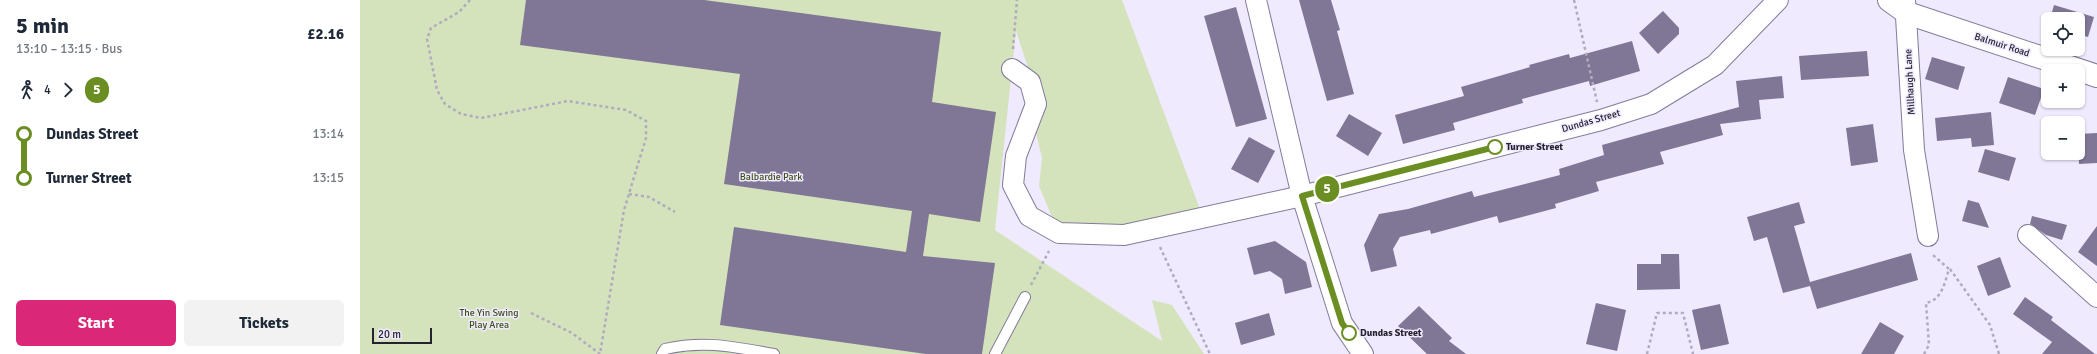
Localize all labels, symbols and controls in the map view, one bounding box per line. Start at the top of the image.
text: 5 min [16,12,69,39]
map controls [2041,12,2085,160]
button: locate [2041,12,2085,56]
text: £2.16 [307,25,344,43]
street label: Balmuir Road [1973,30,2031,60]
text: 13:10 – 13:15 · Bus [16,41,122,57]
street label: Millhaugh Lane [1902,49,1918,115]
button: + [2041,64,2085,108]
icon: walk [16,79,38,101]
icon: forward [57,79,79,101]
text: 5 [93,81,101,98]
text: 4 [44,82,51,98]
street label: Dundas Street [1560,107,1622,135]
button: − [2041,116,2085,160]
text: Dundas Street [46,125,138,143]
text: 13:14 [312,126,344,142]
marker: Turner Street [1487,139,1503,155]
place label: Turner Street [1506,141,1563,153]
text: Turner Street [46,169,132,187]
text: 13:15 [312,170,344,186]
park label: Balbardie Park [740,171,802,183]
line badge: 5 [1314,176,1340,202]
text: 5 [1323,180,1331,197]
button: Start [16,300,176,346]
button: Tickets [184,300,344,346]
park label: The Yin Swing Play Area [459,307,519,331]
marker: Dundas Street [1341,325,1357,341]
scale bar [372,326,432,345]
place label: Dundas Street [1360,327,1422,339]
text: 20 m [378,328,401,341]

